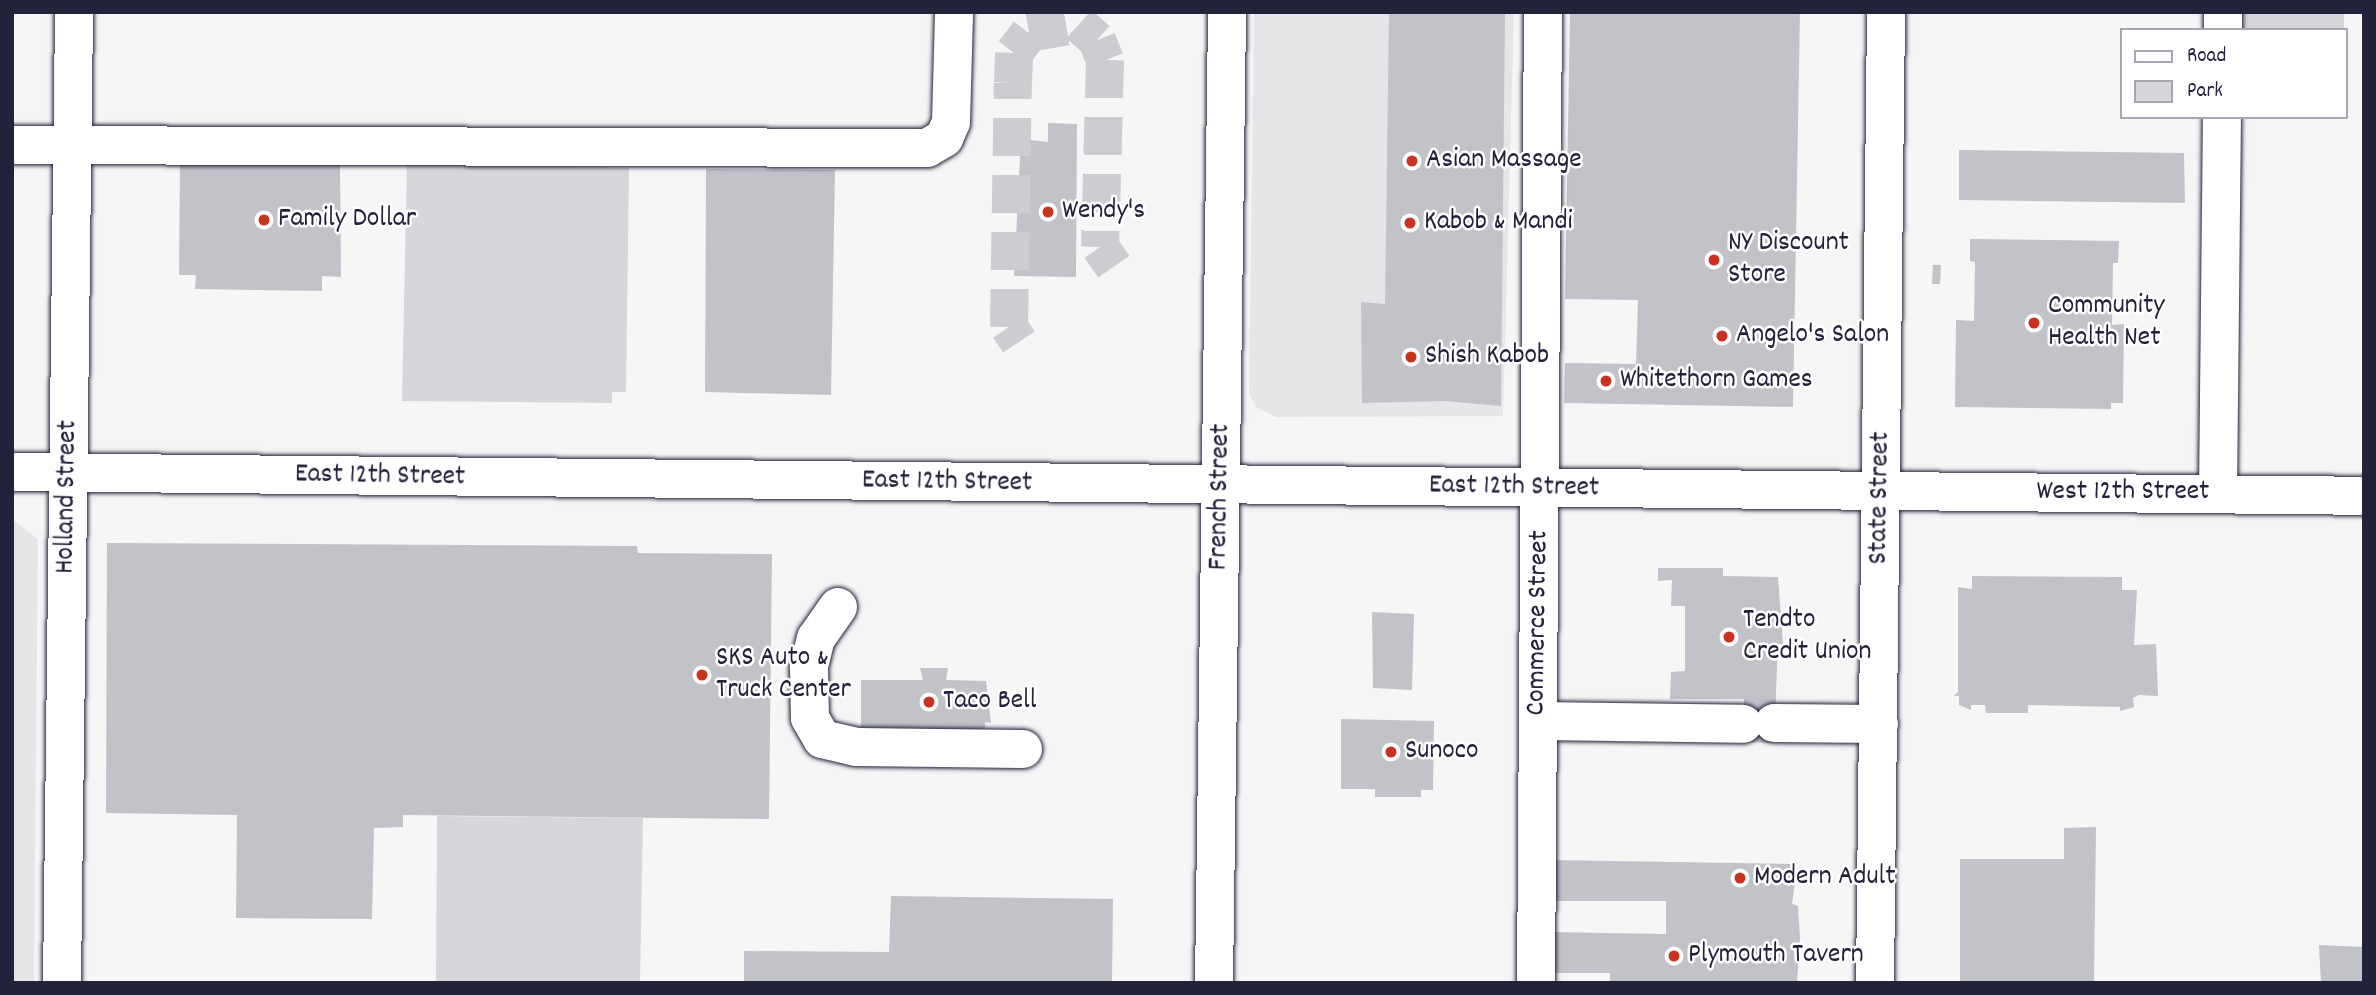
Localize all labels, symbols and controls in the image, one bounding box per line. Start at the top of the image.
legend [2120,28,2348,119]
text: Road [2187,42,2226,72]
text: Park [2187,77,2223,107]
place label: Asian Massage [1426,144,1582,178]
marker: Asian Massage [1404,153,1420,169]
place label: Wendy's [1062,195,1145,229]
place label: Family Dollar [278,203,416,237]
marker: Wendy's [1040,204,1056,220]
place label: Kabob & Mandi [1424,206,1573,240]
marker: Family Dollar [256,212,272,228]
marker: Kabob & Mandi [1402,215,1418,231]
place label: NY Discount Store [1728,227,1849,293]
marker: NY Discount Store [1706,252,1722,268]
place label: Community Health Net [2048,290,2165,356]
marker: Community Health Net [2026,315,2042,331]
place label: Angelo's Salon [1736,319,1889,353]
marker: Angelo's Salon [1714,328,1730,344]
place label: Shish Kabob [1425,340,1549,374]
marker: Shish Kabob [1403,349,1419,365]
place label: Whitethorn Games [1620,364,1813,398]
marker: Whitethorn Games [1598,373,1614,389]
street label: Holland Street [50,420,86,574]
street label: French Street [1203,423,1239,571]
street label: State Street [1863,431,1899,565]
street label: East 12th Street [295,459,465,495]
street label: East 12th Street [862,465,1032,501]
street label: East 12th Street [1429,470,1599,506]
street label: West 12th Street [2037,476,2209,510]
street label: Commerce Street [1521,530,1557,716]
place label: Tendto Credit Union [1743,604,1871,670]
marker: Tendto Credit Union [1721,629,1737,645]
place label: SKS Auto & Truck Center [716,642,851,708]
marker: SKS Auto & Truck Center [694,667,710,683]
place label: Taco Bell [943,685,1036,719]
marker: Taco Bell [921,694,937,710]
place label: Sunoco [1405,735,1479,769]
marker: Sunoco [1383,744,1399,760]
place label: Modern Adult [1754,861,1896,895]
marker: Modern Adult [1732,870,1748,886]
place label: Plymouth Tavern [1688,939,1864,973]
marker: Plymouth Tavern [1666,948,1682,964]

